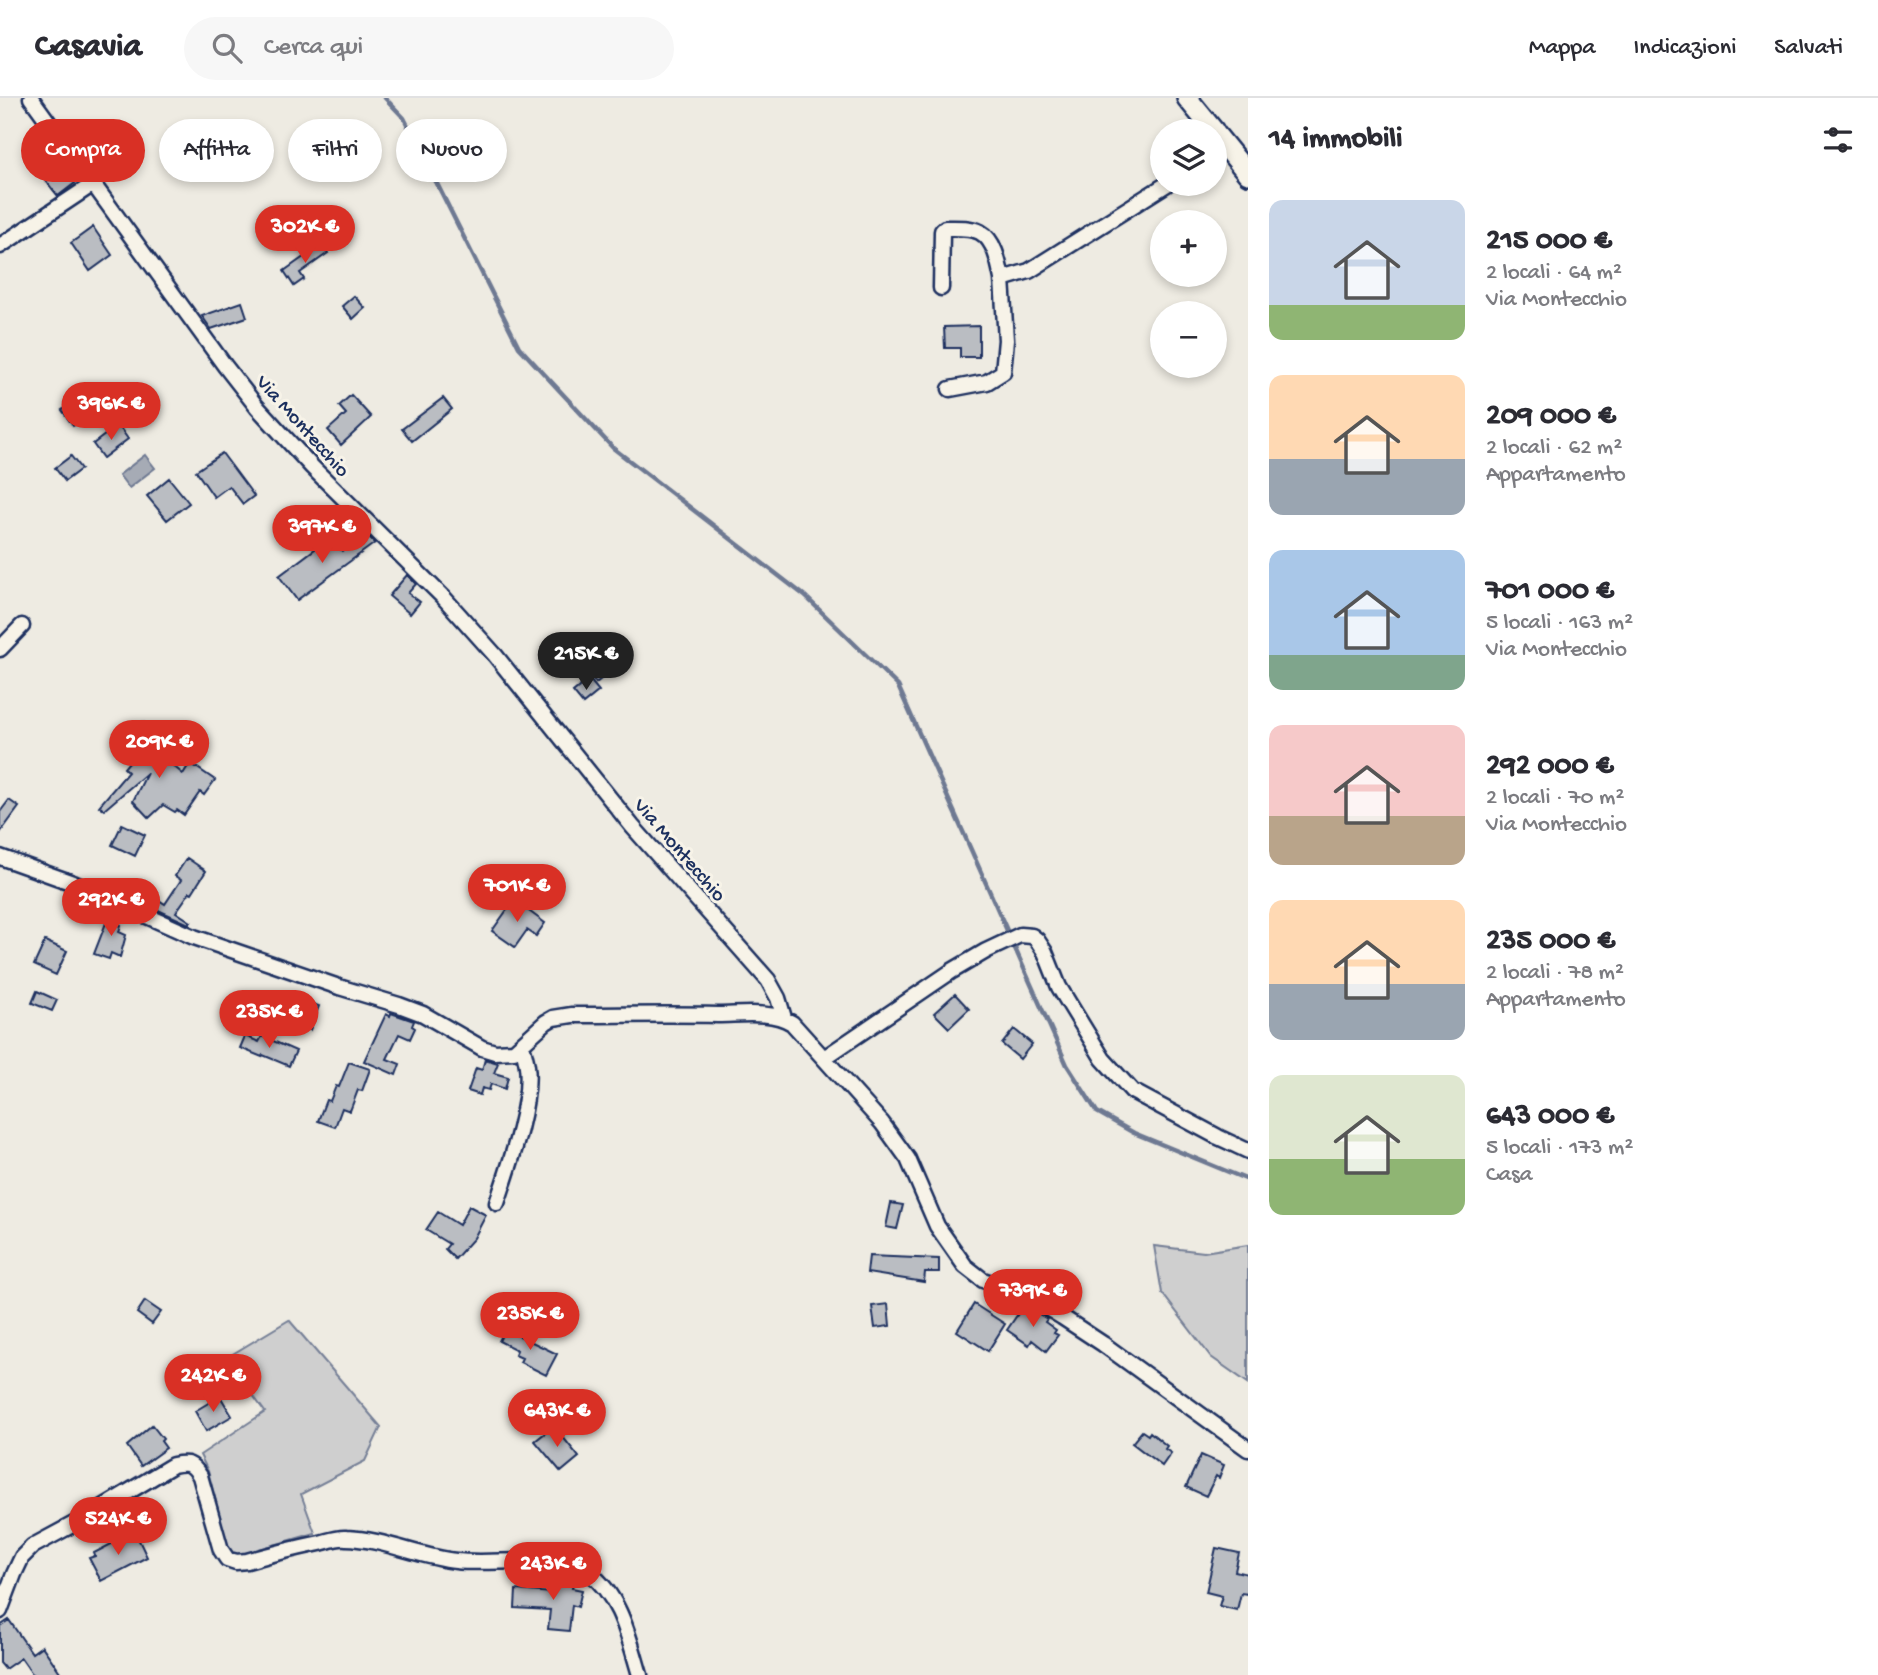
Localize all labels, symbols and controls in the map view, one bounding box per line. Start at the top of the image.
search box [184,17,674,80]
text: Casavia [35,29,142,67]
icon: search [208,29,246,67]
text: Cerca qui [264,33,363,64]
text: Mappa [1529,34,1596,63]
text: Indicazioni [1634,34,1736,63]
text: Salvati [1774,34,1843,63]
chip: Compra [21,119,145,182]
chip: Affitta [159,119,274,182]
chip: Filtri [288,119,382,182]
chip: Nuovo [396,119,507,182]
map controls [1150,119,1227,378]
button: layers [1150,119,1227,196]
icon: filters [1819,121,1857,159]
text: 14 immobili [1269,123,1403,158]
pin: 302K € [248,206,362,265]
button: + [1150,210,1227,287]
text: 302K € [271,214,339,241]
text: 215 000 € [1486,225,1612,260]
icon: home [1325,228,1409,312]
text: 2 locali · 64 m² [1486,260,1622,287]
text: Via Montecchio [1486,287,1627,314]
button: − [1150,301,1227,378]
street label: Via Montecchio [248,370,354,484]
pin: 396K € [54,382,168,442]
text: 396K € [78,391,144,418]
text: 209 000 € [1486,400,1616,435]
icon: home [1325,403,1409,487]
text: 2 locali · 62 m² [1486,435,1622,462]
text: Appartamento [1486,462,1626,489]
pin: 397K € [265,505,379,565]
text: 397K € [288,514,356,541]
text: 701 000 € [1486,575,1614,610]
icon: home [1325,578,1409,662]
text: 5 locali · 163 m² [1486,610,1633,637]
pin: 215K € [529,632,643,692]
text: Via Montecchio [1486,637,1627,664]
text: 215K € [554,641,618,668]
pin: 209K € [102,720,216,780]
text: 209K € [125,729,193,756]
text: 292 000 € [1486,750,1614,785]
icon: home [1325,753,1409,837]
text: 2 locali · 70 m² [1486,785,1624,812]
street label: Via Montecchio [626,794,730,908]
text: Via Montecchio [1486,812,1627,839]
pin: 701K € [460,864,574,924]
text: 701K € [484,873,550,900]
pin: 292K € [54,878,168,938]
text: 292K € [78,887,144,914]
text: 235 000 € [1486,925,1615,960]
icon: home [1325,928,1409,1012]
text: 2 locali · 78 m² [1486,960,1624,987]
text: Appartamento [1486,987,1626,1014]
pin: 235K € [212,990,326,1050]
text: 235K € [235,999,303,1026]
text: 643 000 € [1486,1100,1614,1135]
icon: home [1325,1103,1409,1187]
text: 5 locali · 173 m² [1486,1135,1633,1162]
text: Casa [1486,1162,1532,1189]
pin: 739K € [976,1270,1090,1329]
text: 739K € [999,1278,1067,1305]
pin: 235K € [473,1292,587,1352]
text: 235K € [496,1301,564,1328]
pin: 242K € [156,1354,270,1414]
text: 242K € [180,1363,246,1390]
pin: 643K € [500,1390,614,1449]
text: 643K € [524,1398,590,1425]
pin: 524K € [61,1498,175,1557]
text: 524K € [85,1506,151,1533]
pin: 243K € [496,1542,610,1602]
text: 243K € [520,1551,586,1578]

